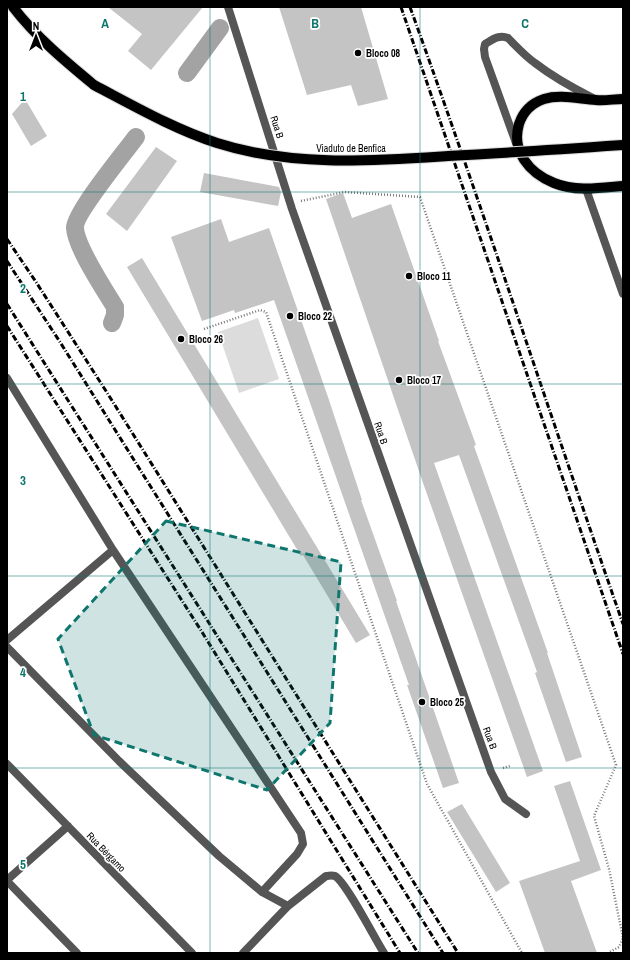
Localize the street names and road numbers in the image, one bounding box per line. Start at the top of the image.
street label: Rua B [267,114,287,140]
street label: Viaduto de Benfica [316,142,386,155]
street label: Rua B [371,420,391,446]
street label: Rua B [480,725,500,751]
street label: Rua Bérgamo [84,829,129,875]

